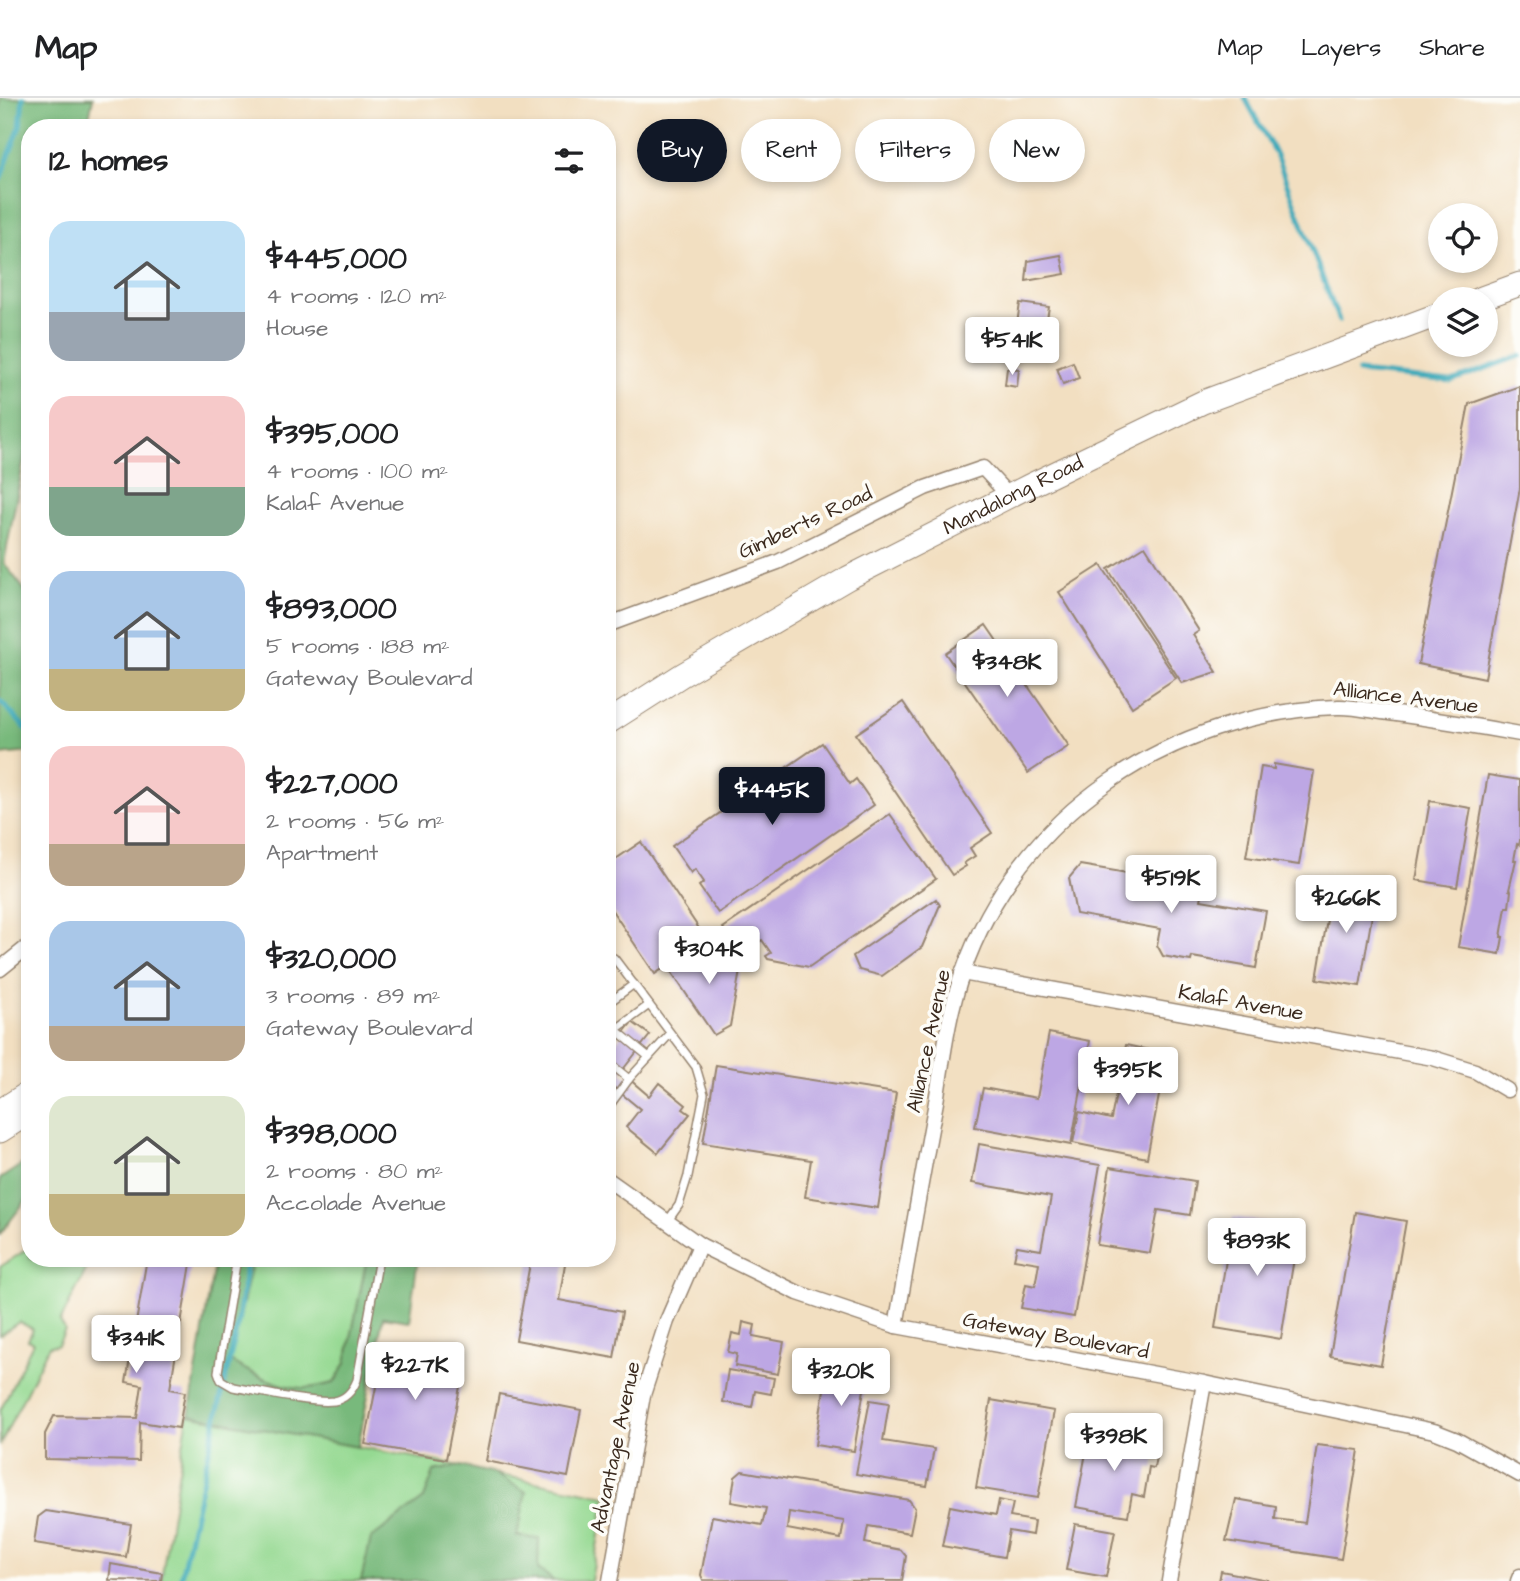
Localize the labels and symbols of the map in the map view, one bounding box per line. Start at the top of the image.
pin: $541K [963,317,1061,377]
street label: Mandalong Road [938,448,1088,542]
street label: Gimberts Road [734,479,877,566]
pin: $348K [958,640,1056,699]
street label: Alliance Avenue [1332,674,1480,721]
pin: $445K [723,768,821,827]
pin: $519K [1122,856,1220,915]
pin: $266K [1297,876,1395,935]
pin: $304K [660,926,758,986]
street label: Alliance Avenue [899,967,958,1115]
street label: Kalaf Avenue [1176,977,1306,1028]
pin: $395K [1079,1048,1177,1107]
pin: $893K [1208,1218,1306,1278]
street label: Gateway Boulevard [960,1305,1152,1368]
pin: $341K [87,1316,185,1375]
pin: $227K [366,1342,464,1402]
pin: $320K [792,1348,890,1408]
street label: Advantage Avenue [583,1359,650,1536]
pin: $398K [1065,1414,1163,1473]

